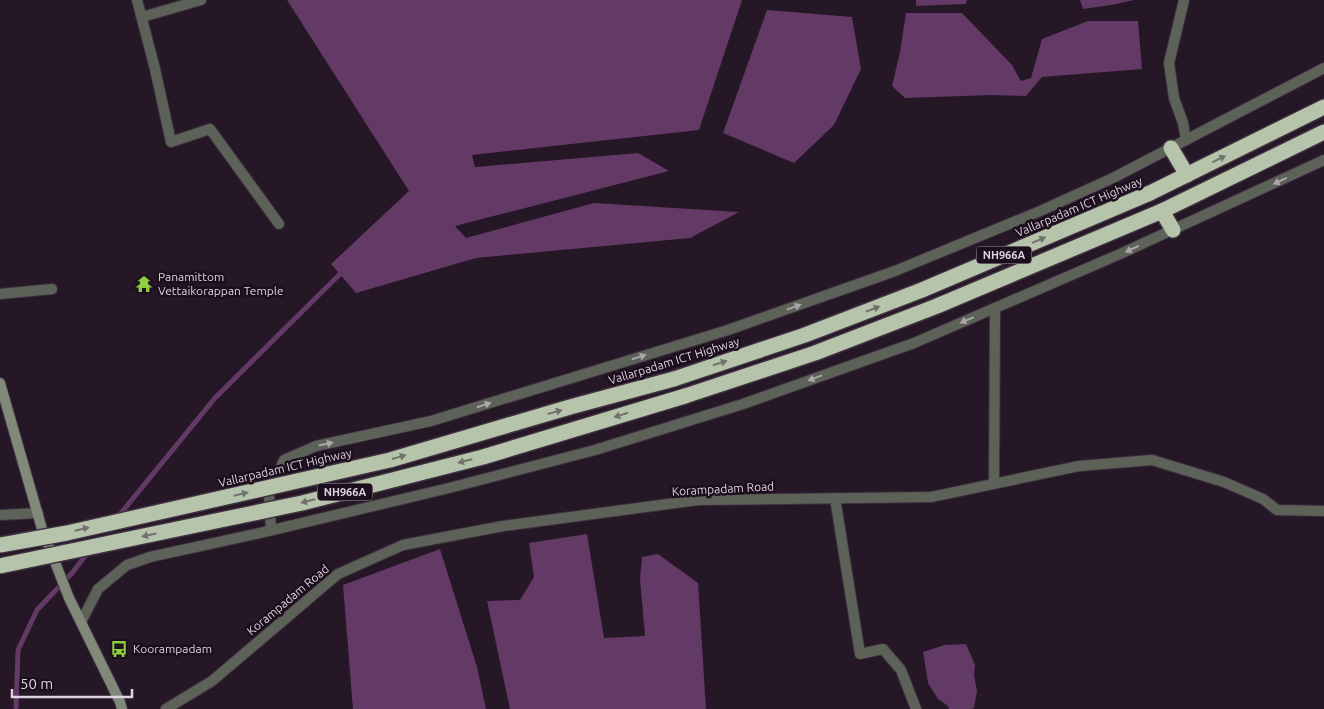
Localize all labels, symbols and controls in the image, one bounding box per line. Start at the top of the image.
one-way arrow [1212,155,1227,163]
street label: Vallarpadam ICT Highway [1013,174,1144,239]
one-way arrow [1273,177,1287,185]
one-way arrow [1032,236,1047,243]
one-way arrow [1125,245,1139,253]
road number: NH966A [976,246,1032,264]
place label: Panamittom Vettaikorappan Temple [158,270,284,297]
temple icon: Panamittom Vettaikorappan Temple [134,274,154,294]
one-way arrow [786,303,801,310]
one-way arrow [866,305,881,313]
one-way arrow [960,317,974,325]
street label: Vallarpadam ICT Highway [607,334,741,387]
one-way arrow [632,353,647,361]
one-way arrow [713,359,728,367]
one-way arrow [807,374,822,382]
one-way arrow [476,400,491,408]
one-way arrow [548,407,563,415]
one-way arrow [614,412,629,420]
one-way arrow [319,440,334,448]
street label: Vallarpadam ICT Highway [217,446,353,489]
one-way arrow [392,453,407,461]
one-way arrow [458,457,473,465]
street label: Korampadam Road [672,479,774,498]
road number: NH966A [318,484,372,501]
one-way arrow [233,490,248,498]
one-way arrow [300,498,315,506]
one-way arrow [75,525,91,533]
one-way arrow [141,531,157,539]
street label: Korampadam Road [244,562,331,637]
bus stop icon: Koorampadam [109,639,129,659]
place label: Koorampadam [133,642,212,655]
scale bar [12,666,132,698]
text: 50 m [20,675,53,692]

